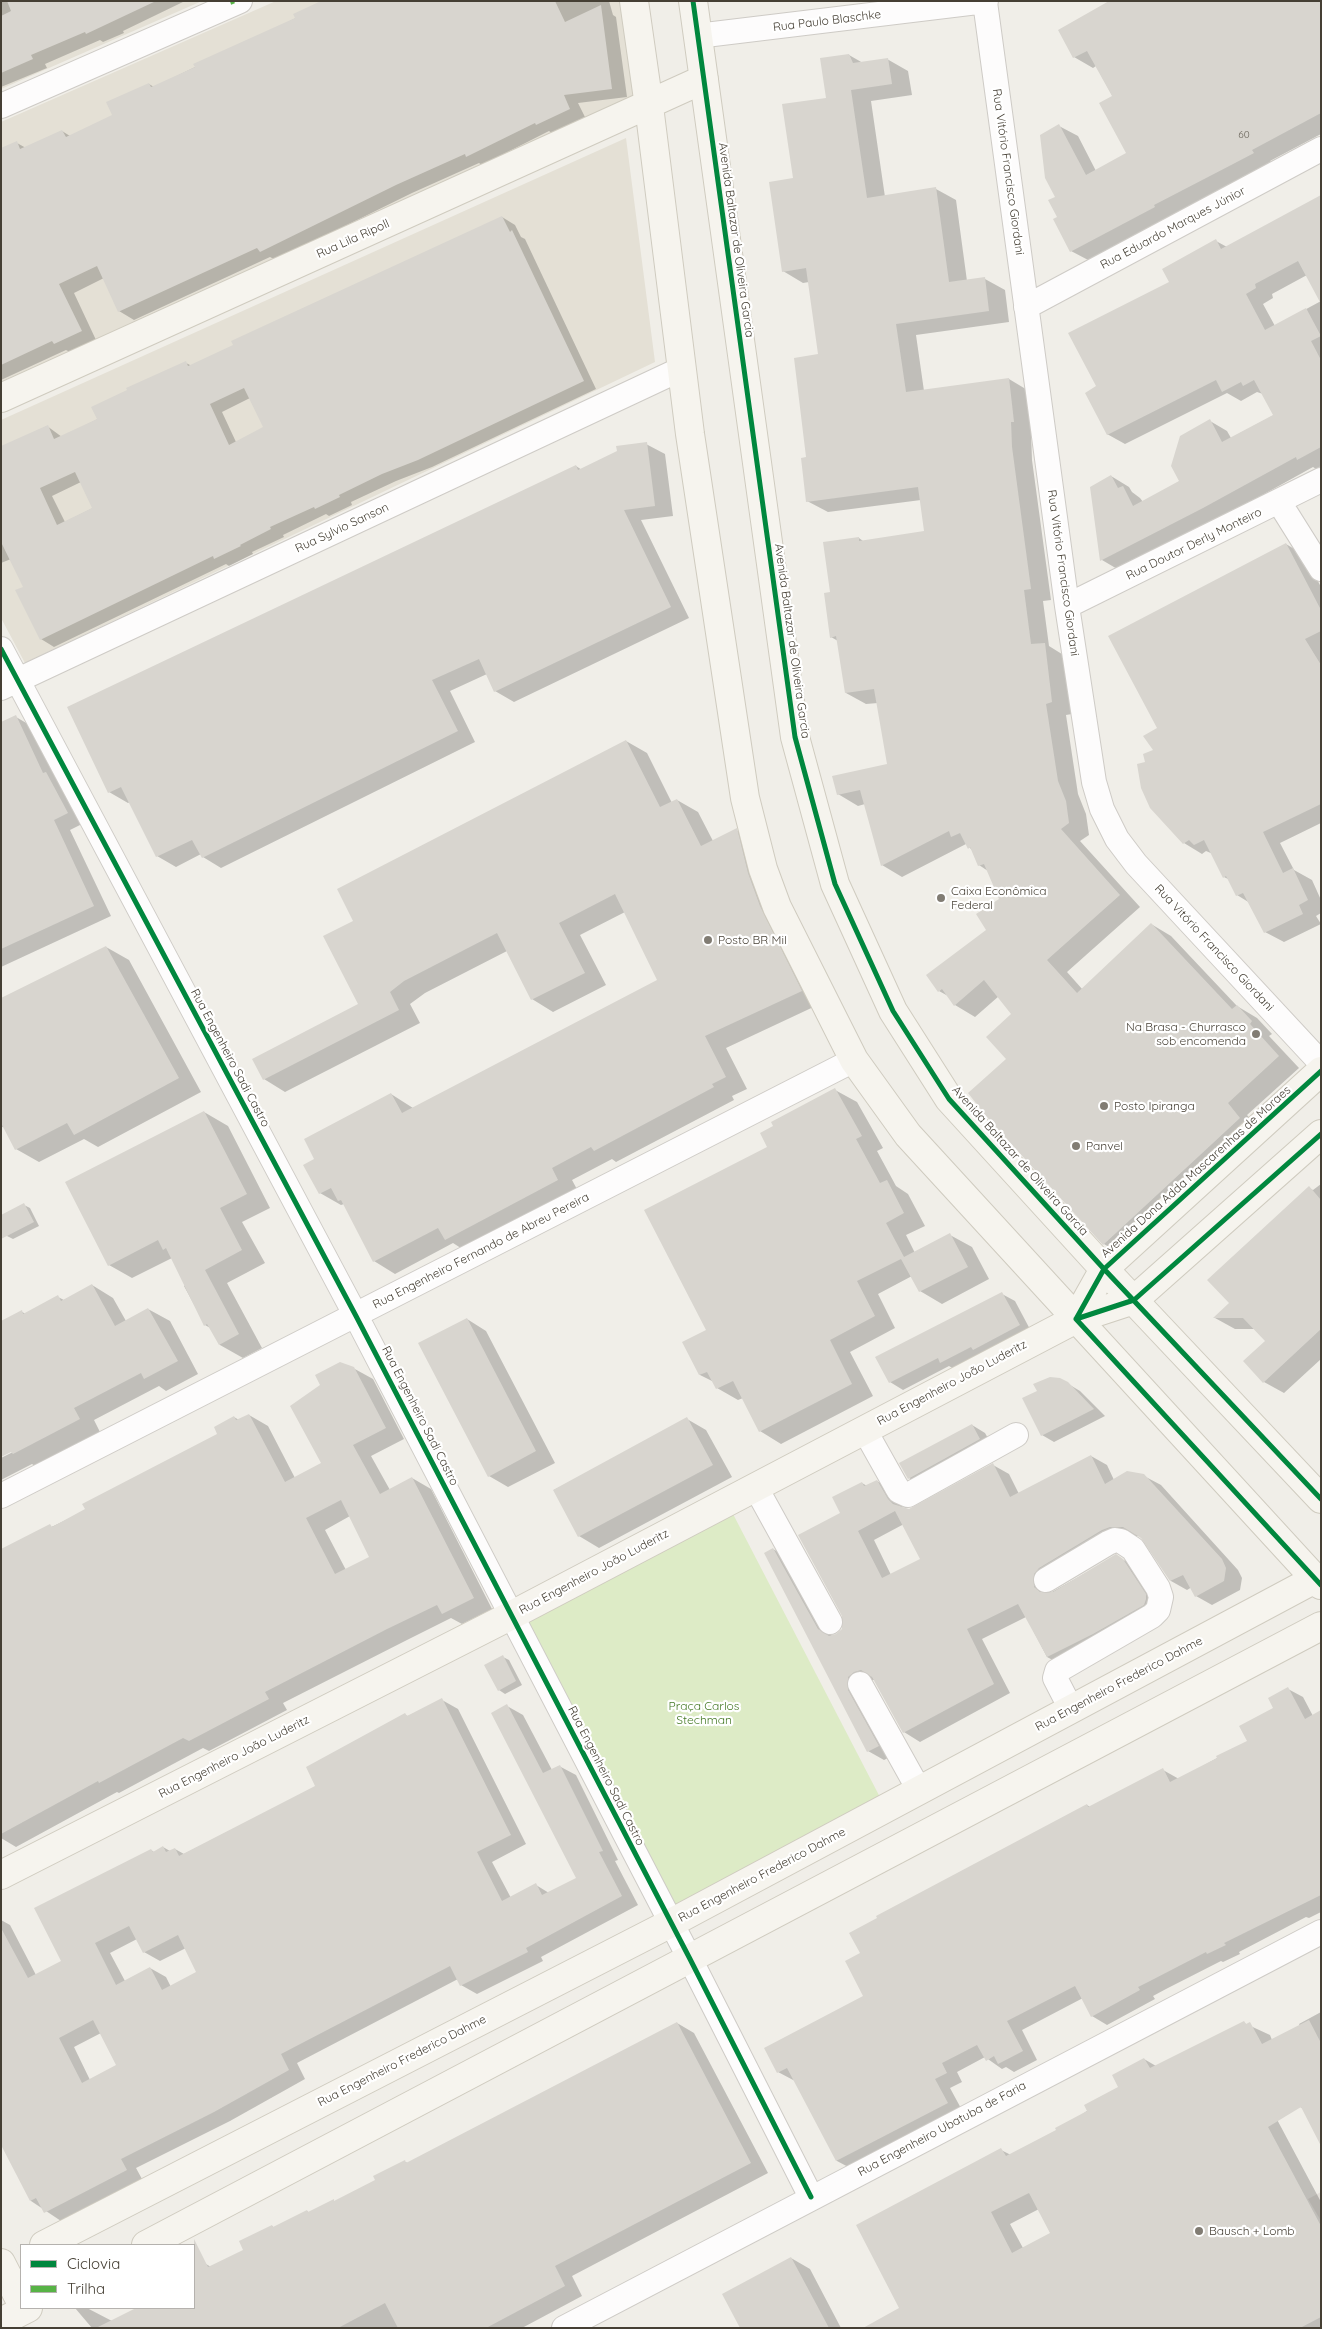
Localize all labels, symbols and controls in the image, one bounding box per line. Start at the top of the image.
street label: Rua Paulo Blaschke [772,7,882,35]
street label: Rua Vitório Francisco Giordani [989,88,1027,256]
house number: 60 [1238,129,1250,141]
street label: Avenida Baltazar de Oliveira Garcia [715,142,757,338]
street label: Rua Eduardo Marques Júnior [1098,184,1248,272]
street label: Rua Lila Ripoll [314,217,392,261]
street label: Rua Vitório Francisco Giordani [1044,489,1082,657]
street label: Rua Sylvio Sanson [293,500,391,556]
street label: Rua Doutor Derly Monteiro [1124,505,1264,583]
street label: Avenida Baltazar de Oliveira Garcia [771,543,813,739]
street label: Rua Vitório Francisco Giordani [1151,882,1277,1014]
place label: Caixa Econômica Federal [951,884,1046,912]
marker: Caixa Econômica Federal [935,892,947,904]
place label: Posto BR Mil [718,933,787,947]
marker: Posto BR Mil [702,934,714,946]
street label: Rua Engenheiro Sadi Castro [187,986,273,1130]
place label: Na Brasa - Churrasco sob encomenda [1126,1020,1246,1048]
marker: Na Brasa - Churrasco sob encomenda [1250,1028,1262,1040]
street label: Avenida Baltazar de Oliveira Garcia [949,1083,1091,1239]
street label: Avenida Dona Adda Mascarenhas de Moraes [1098,1083,1294,1261]
place label: Posto Ipiranga [1114,1099,1195,1113]
marker: Posto Ipiranga [1098,1100,1110,1112]
place label: Panvel [1086,1139,1123,1153]
marker: Panvel [1070,1140,1082,1152]
street label: Rua Engenheiro Fernando de Abreu Pereira [370,1190,592,1312]
street label: Rua Engenheiro João Luderitz [875,1337,1029,1429]
street label: Rua Engenheiro Sadi Castro [378,1344,462,1488]
street label: Rua Engenheiro João Luderitz [517,1526,671,1618]
street label: Rua Engenheiro Frederico Dahme [1033,1634,1205,1734]
park label: Praça Carlos Stechman [669,1699,739,1727]
street label: Rua Engenheiro Sadi Castro [564,1704,648,1848]
street label: Rua Engenheiro João Luderitz [156,1713,312,1801]
street label: Rua Engenheiro Frederico Dahme [676,1825,848,1925]
street label: Rua Engenheiro Frederico Dahme [315,2012,489,2110]
street label: Rua Engenheiro Ubatuba de Faria [855,2078,1029,2180]
place label: Bausch + Lomb [1209,2224,1295,2238]
marker: Bausch + Lomb [1193,2225,1205,2237]
legend [20,2244,195,2309]
text: Ciclovia [67,2254,120,2273]
text: Trilha [67,2279,105,2298]

